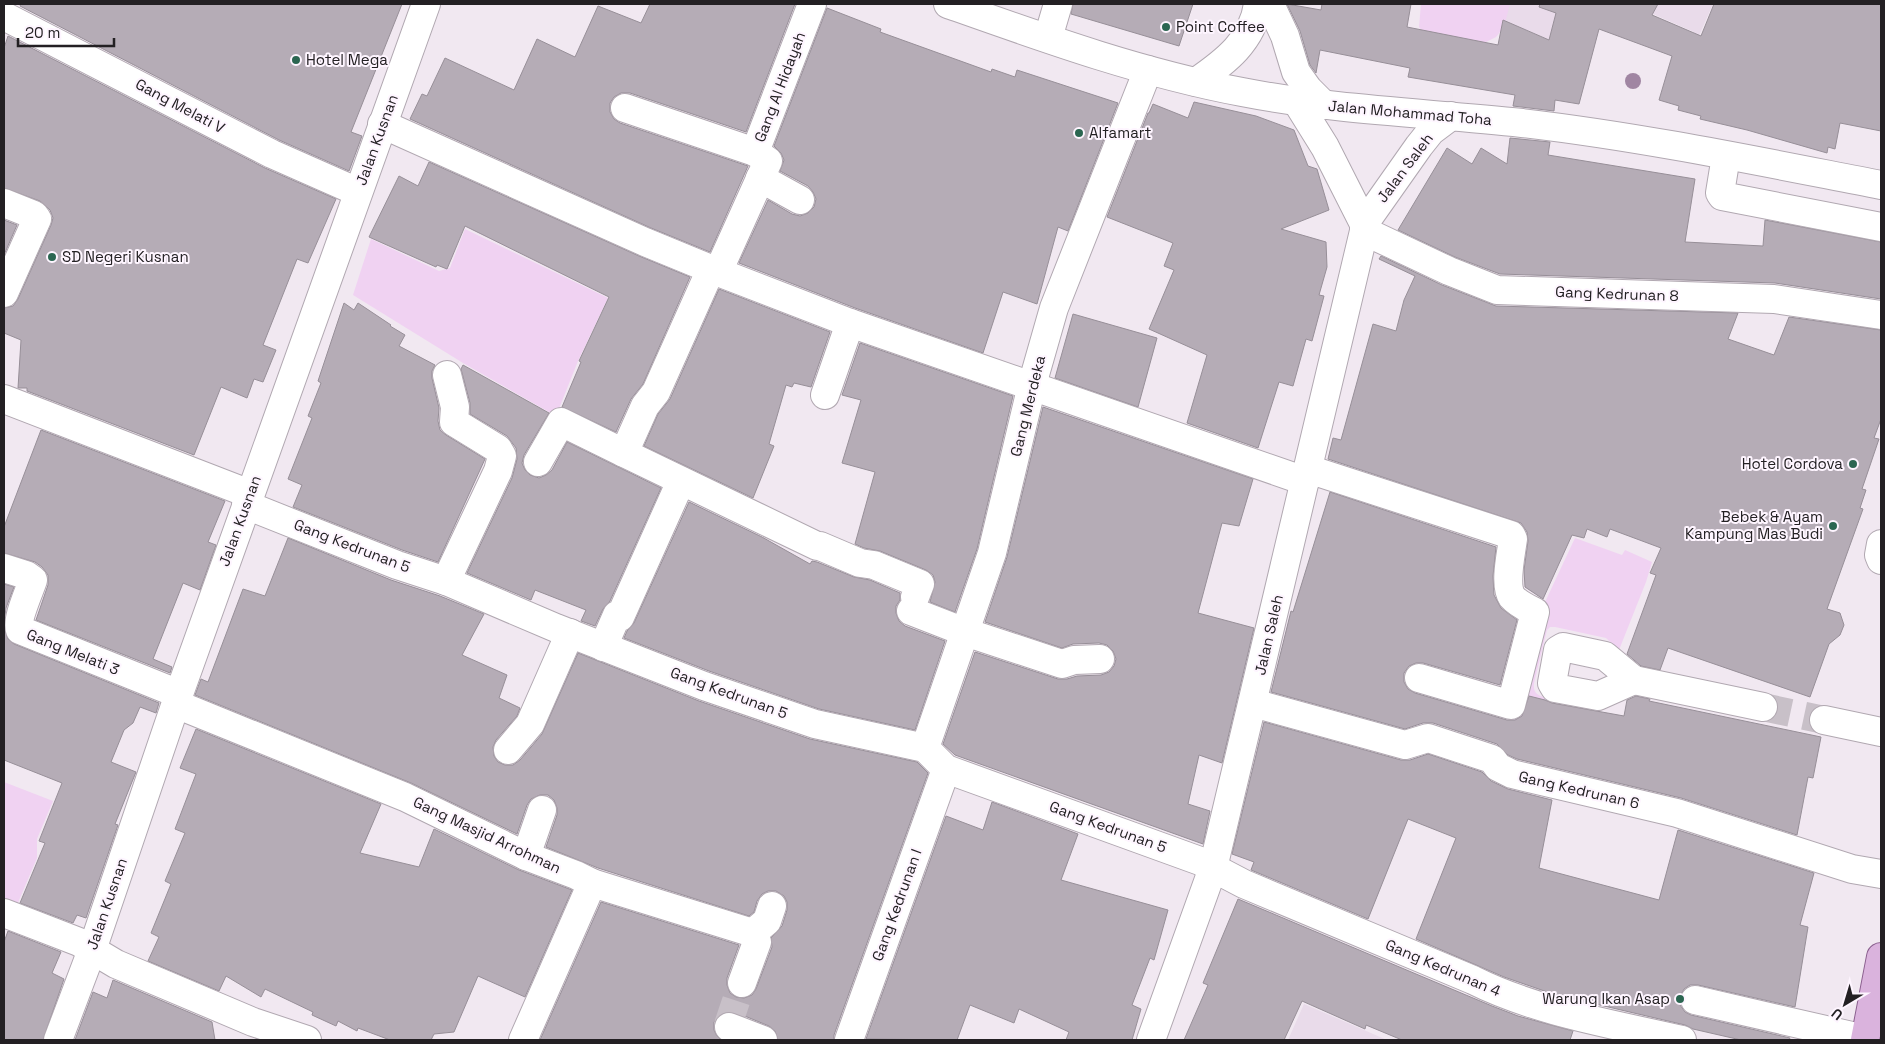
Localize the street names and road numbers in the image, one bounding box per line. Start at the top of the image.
street label: Gang Al Hidayah [750,29,809,145]
street label: Gang Melati V [132,74,228,137]
street label: Jalan Kusnan [351,92,402,188]
street label: Jalan Mohammad Toha [1327,96,1493,129]
street label: Jalan Saleh [1372,129,1437,206]
street label: Gang Kedrunan 8 [1555,282,1679,305]
street label: Gang Merdeka [1006,353,1049,458]
street label: Jalan Kusnan [214,473,265,569]
street label: Gang Kedrunan 5 [291,515,413,576]
street label: Jalan Saleh [1250,593,1287,677]
street label: Gang Melati 3 [24,624,122,679]
street label: Gang Kedrunan 5 [668,663,790,723]
street label: Gang Kedrunan 6 [1517,766,1641,813]
street label: Gang Masjid Arrohman [410,792,564,877]
street label: Gang Kedrunan 5 [1047,797,1169,857]
street label: Gang Kedrunan I [867,846,926,964]
street label: Jalan Kusnan [82,856,131,952]
street label: Gang Kedrunan 4 [1383,935,1504,1000]

